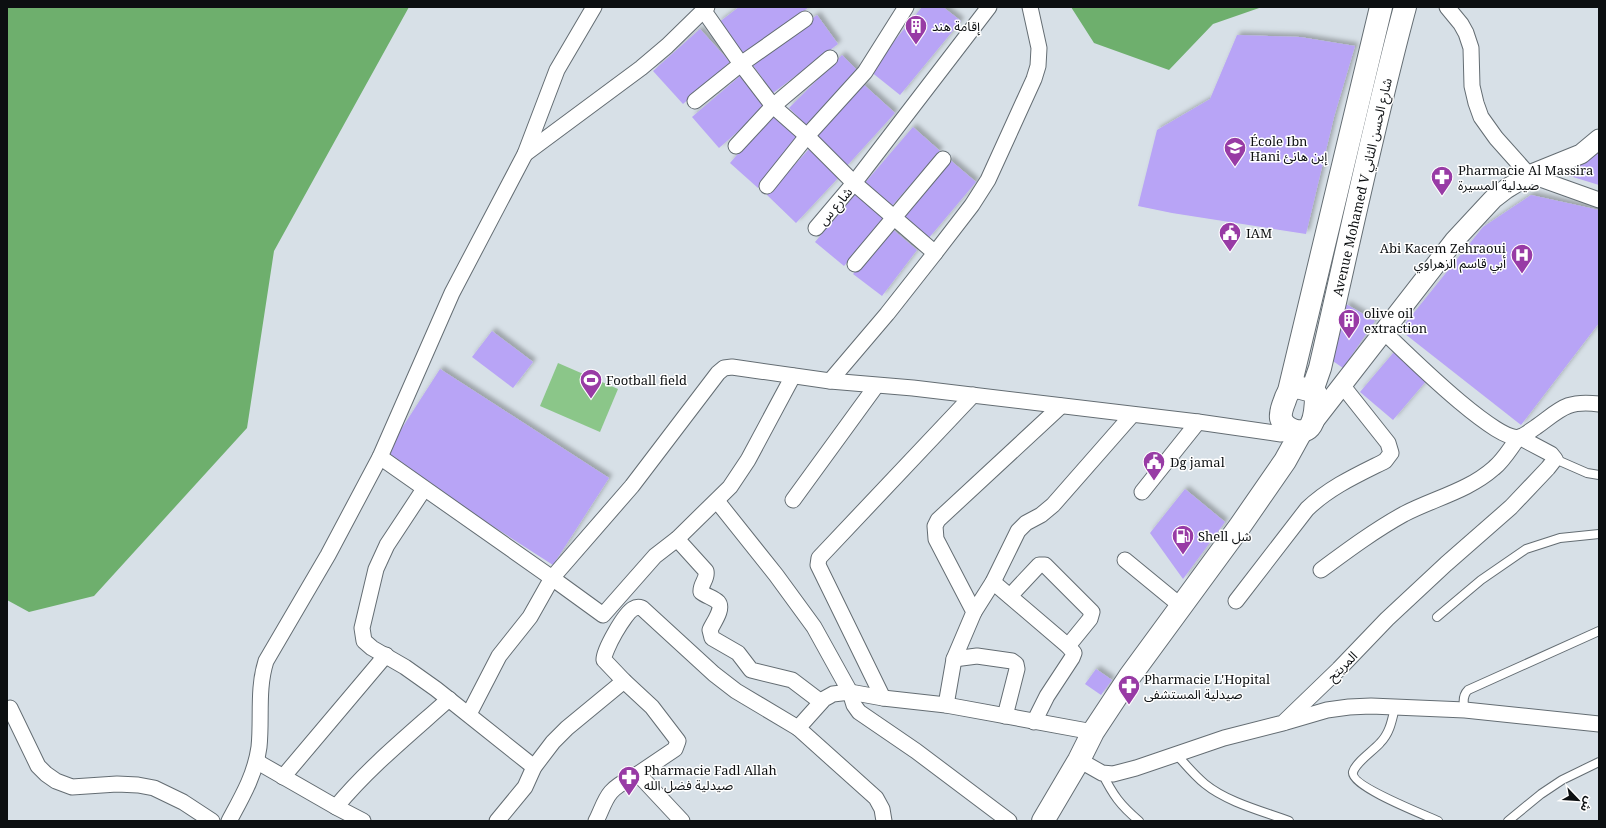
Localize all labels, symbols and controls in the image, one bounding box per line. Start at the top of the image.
building icon: إقامة هند [903,13,929,46]
place label: إقامة هند [932,17,980,36]
street label: Avenue Mohamed V شارع الحسن الثاني [1328,76,1398,298]
place label: École Ibn Hani إبن هانئ [1250,132,1328,166]
school or university icon: École Ibn Hani إبن هانئ [1222,135,1248,168]
place label: Pharmacie Al Massira صيدلية المسيرة [1458,161,1593,194]
pharmacy icon: Pharmacie Al Massira صيدلية المسيرة [1429,164,1455,197]
street label: شارع س [814,183,858,230]
public building icon: IAM [1217,220,1243,253]
place label: IAM [1246,224,1272,242]
place label: Abi Kacem Zehraoui أبي قاسم الزهراوي [1380,239,1506,274]
hospital icon: Abi Kacem Zehraoui أبي قاسم الزهراوي [1509,242,1535,275]
place label: olive oil extraction [1364,304,1428,337]
building icon: olive oil extraction [1336,307,1362,340]
sports icon: Football field [578,367,604,400]
place label: Football field [606,371,687,389]
public building icon: Dg jamal [1141,449,1167,482]
place label: Dg jamal [1170,453,1225,471]
fuel station icon: Shell شل [1170,523,1196,556]
place label: Shell شل [1198,527,1251,545]
street label: المريتح [1323,647,1362,686]
place label: Pharmacie L'Hopital صيدلية المستشفى [1144,670,1270,703]
pharmacy icon: Pharmacie L'Hopital صيدلية المستشفى [1116,673,1142,706]
place label: Pharmacie Fadl Allah صيدلية فضل الله [644,761,777,794]
pharmacy icon: Pharmacie Fadl Allah صيدلية فضل الله [616,764,642,797]
north arrow [1558,780,1598,820]
text: ش [1578,794,1597,814]

